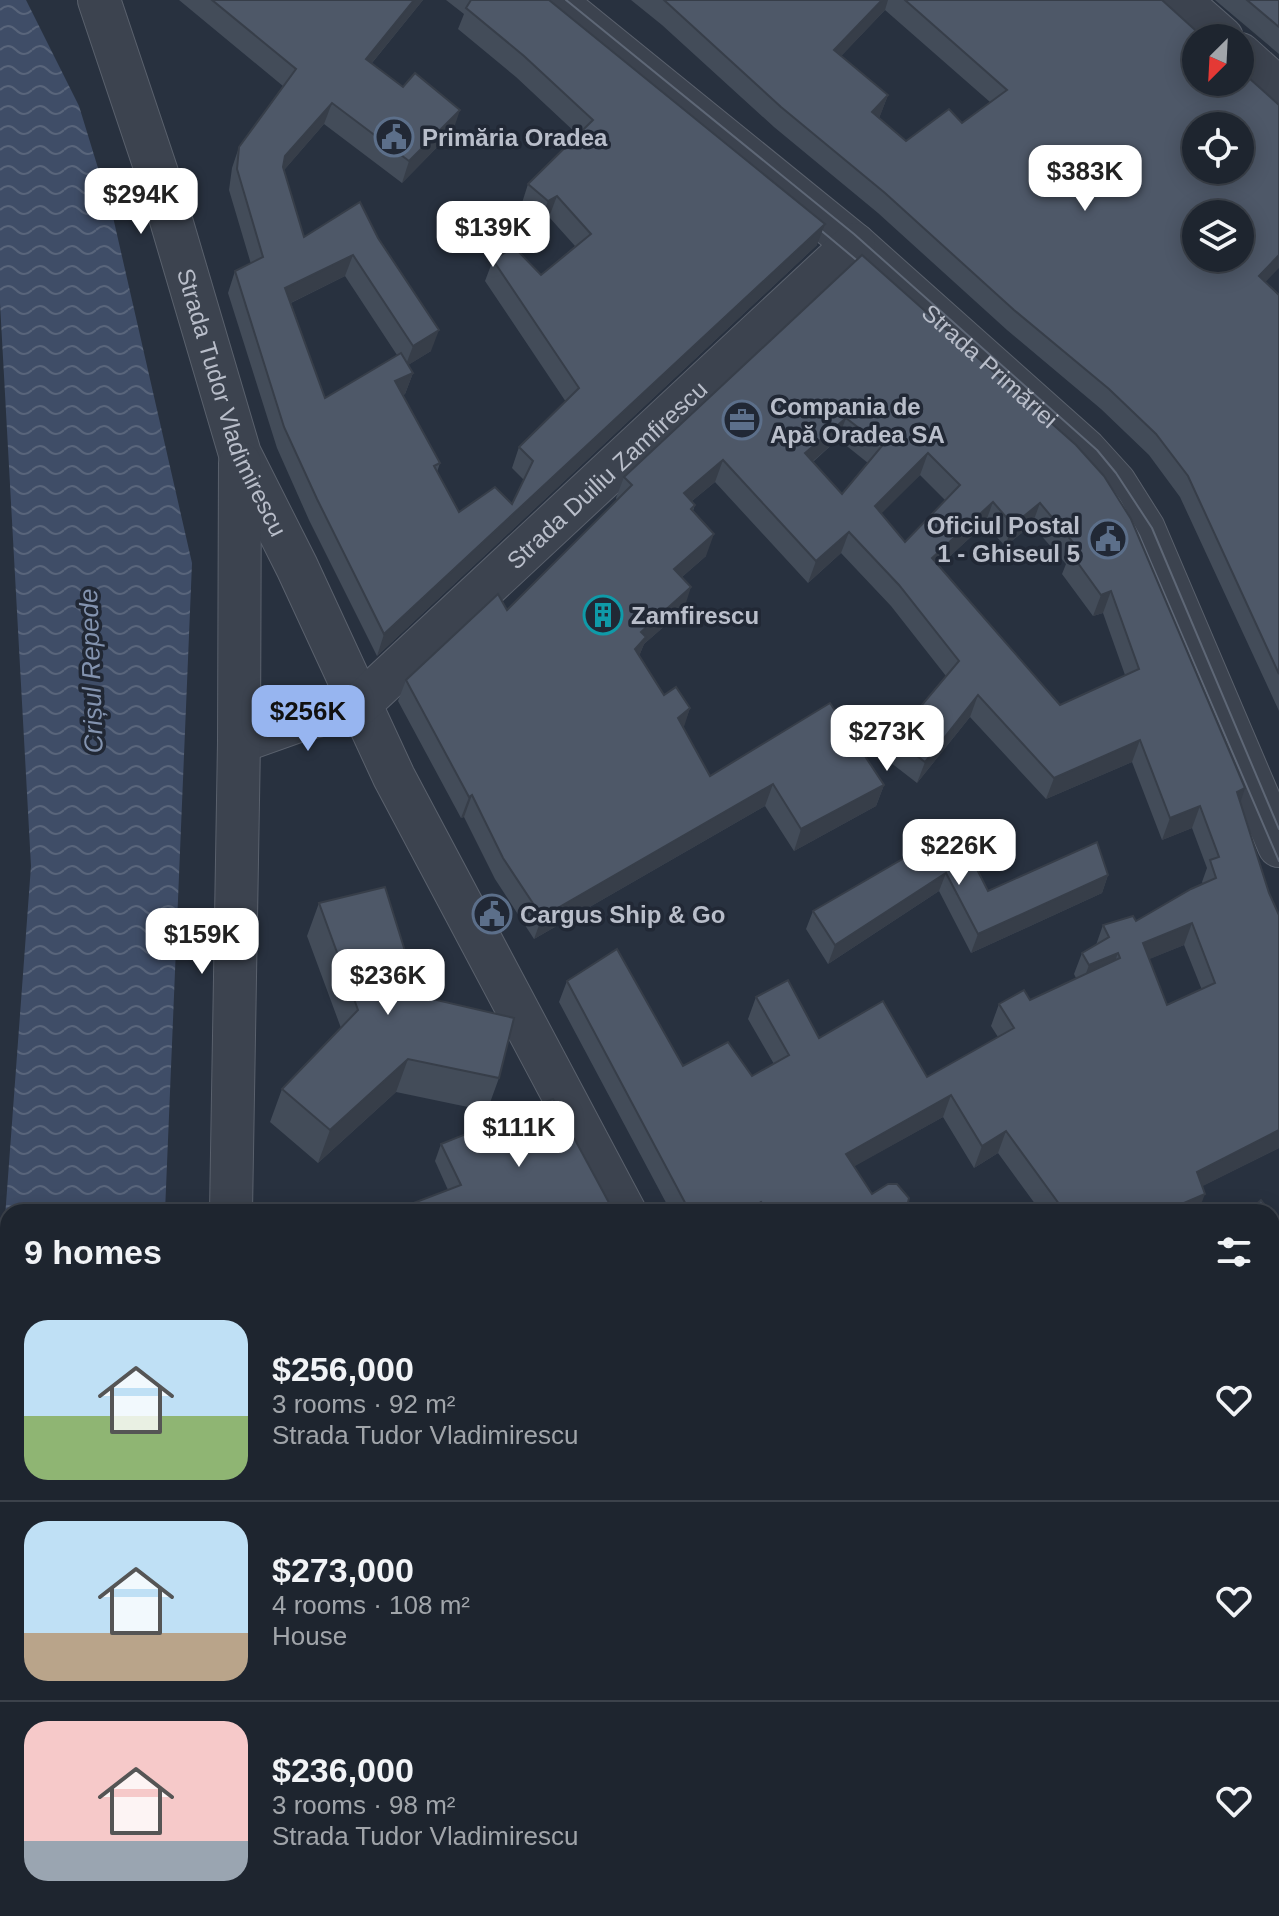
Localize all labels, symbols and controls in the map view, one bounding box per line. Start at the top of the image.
north arrow [1182,24,1254,96]
map controls [1182,24,1254,272]
button: locate [1182,112,1254,184]
public building icon: Primăria Oradea [373,116,415,158]
place label: Primăria Oradea [422,124,608,151]
pin: $383K [1029,145,1141,213]
text: $383K [1047,156,1123,186]
pin: $294K [85,168,197,236]
text: $294K [103,179,179,209]
button: layers [1182,200,1254,272]
pin: $139K [437,201,549,269]
text: $139K [455,212,531,242]
street label: Strada Tudor Vladimirescu [172,265,293,540]
street label: Strada Primăriei [917,298,1063,433]
street label: Strada Duiliu Zamfirescu [501,375,712,574]
place label: Compania de Apă Oradea SA [770,393,945,448]
office icon: Compania de Apă Oradea SA [721,399,763,441]
place label: Oficiul Postal 1 - Ghiseul 5 [927,512,1080,567]
public building icon: Oficiul Postal 1 - Ghiseul 5 [1087,518,1129,560]
water label: Crișul Repede [73,588,109,754]
building icon: Zamfirescu [582,594,624,636]
place label: Zamfirescu [631,602,759,629]
pin: $256K [252,685,364,753]
text: $256K [270,696,346,726]
pin: $273K [831,705,943,773]
text: $273K [849,716,925,746]
pin: $226K [903,819,1015,887]
text: $226K [921,830,997,860]
public building icon: Cargus Ship & Go [471,893,513,935]
place label: Cargus Ship & Go [520,901,725,928]
pin: $159K [146,908,258,976]
text: $159K [164,919,240,949]
pin: $236K [332,949,444,1017]
text: $236K [350,960,426,990]
pin: $111K [463,1101,575,1169]
text: $111K [482,1112,556,1142]
icon: filters [1212,1230,1256,1274]
text: 9 homes [24,1233,162,1271]
text: $256,000 [272,1350,414,1388]
icon: home [88,1352,184,1448]
icon: heart [1212,1378,1256,1422]
text: 3 rooms · 92 m² [272,1389,456,1419]
text: Strada Tudor Vladimirescu [272,1420,578,1450]
text: $273,000 [272,1551,414,1589]
icon: home [88,1553,184,1649]
icon: heart [1212,1579,1256,1623]
text: 4 rooms · 108 m² [272,1590,470,1620]
text: House [272,1621,347,1651]
text: $236,000 [272,1751,414,1789]
icon: home [88,1753,184,1849]
icon: heart [1212,1779,1256,1823]
text: 3 rooms · 98 m² [272,1790,456,1820]
text: Strada Tudor Vladimirescu [272,1821,578,1851]

